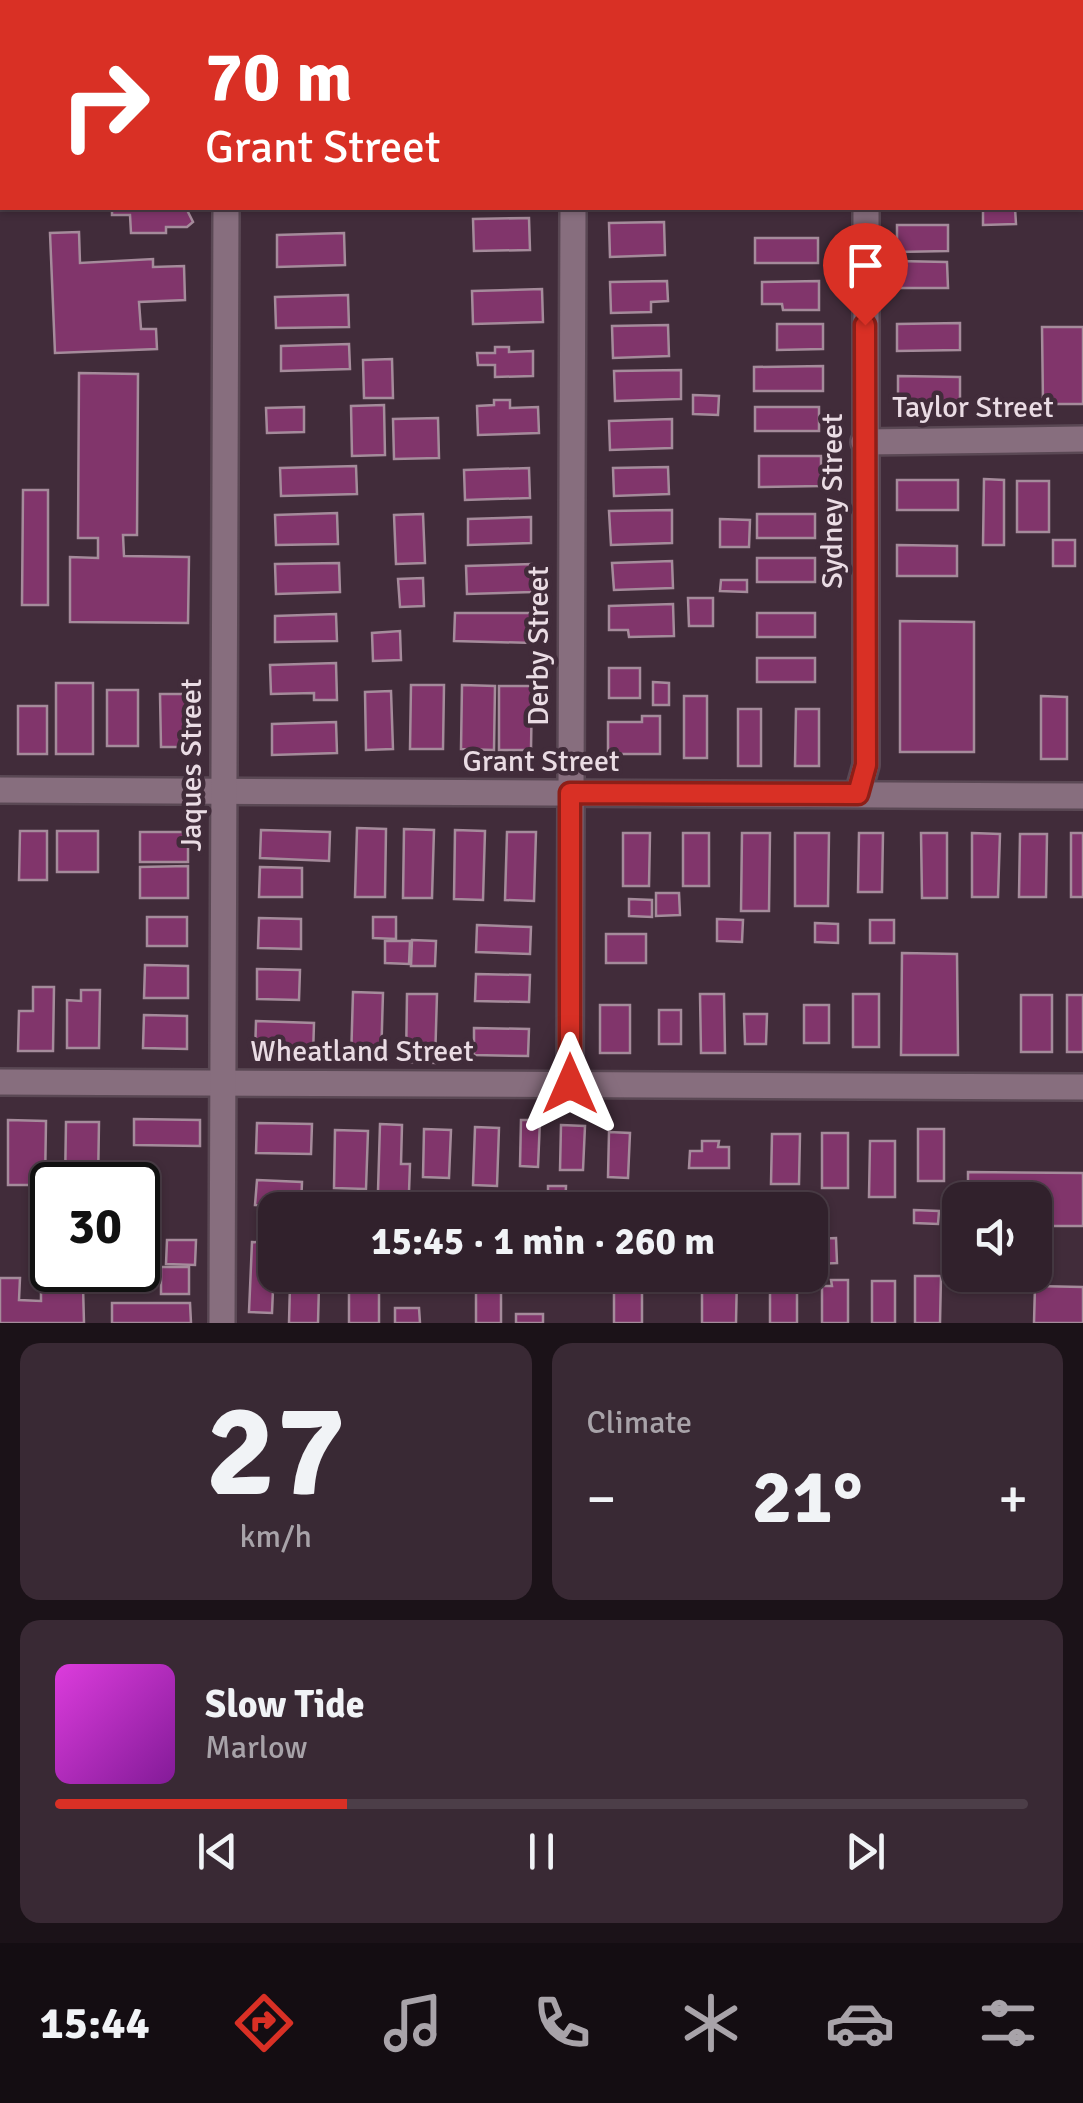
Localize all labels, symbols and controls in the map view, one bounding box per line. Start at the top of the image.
text: 70 m [205,34,353,120]
icon: right [40,40,170,170]
text: Grant Street [205,120,440,175]
pin [823,223,908,326]
icon: arrive [838,238,893,293]
street label: Taylor Street [892,389,1054,426]
street label: Sydney Street [814,413,851,589]
street label: Derby Street [520,566,557,726]
street label: Jaques Street [173,679,210,851]
street label: Grant Street [463,743,619,780]
position arrow [518,1032,622,1136]
street label: Wheatland Street [250,1033,474,1070]
speed limit sign: 30 [30,1162,160,1292]
map controls [942,1182,1052,1292]
button: sound [942,1182,1052,1292]
text: 15:45 · 1 min · 260 m [371,1218,715,1265]
text: 27 [206,1372,346,1532]
text: Climate [587,1403,692,1442]
text: 21° [752,1451,863,1544]
text: − [587,1465,616,1533]
text: + [998,1465,1028,1533]
text: km/h [240,1517,312,1556]
text: Slow Tide [205,1681,365,1728]
text: Marlow [205,1728,307,1767]
icon: previous [190,1824,245,1879]
icon: pause [514,1824,569,1879]
icon: next [838,1824,893,1879]
icon: directions [229,1988,299,2058]
icon: music [378,1988,448,2058]
icon: phone [527,1988,597,2058]
icon: climate [676,1988,746,2058]
icon: car [825,1988,895,2058]
icon: filters [973,1988,1043,2058]
text: 15:44 [39,1996,150,2051]

